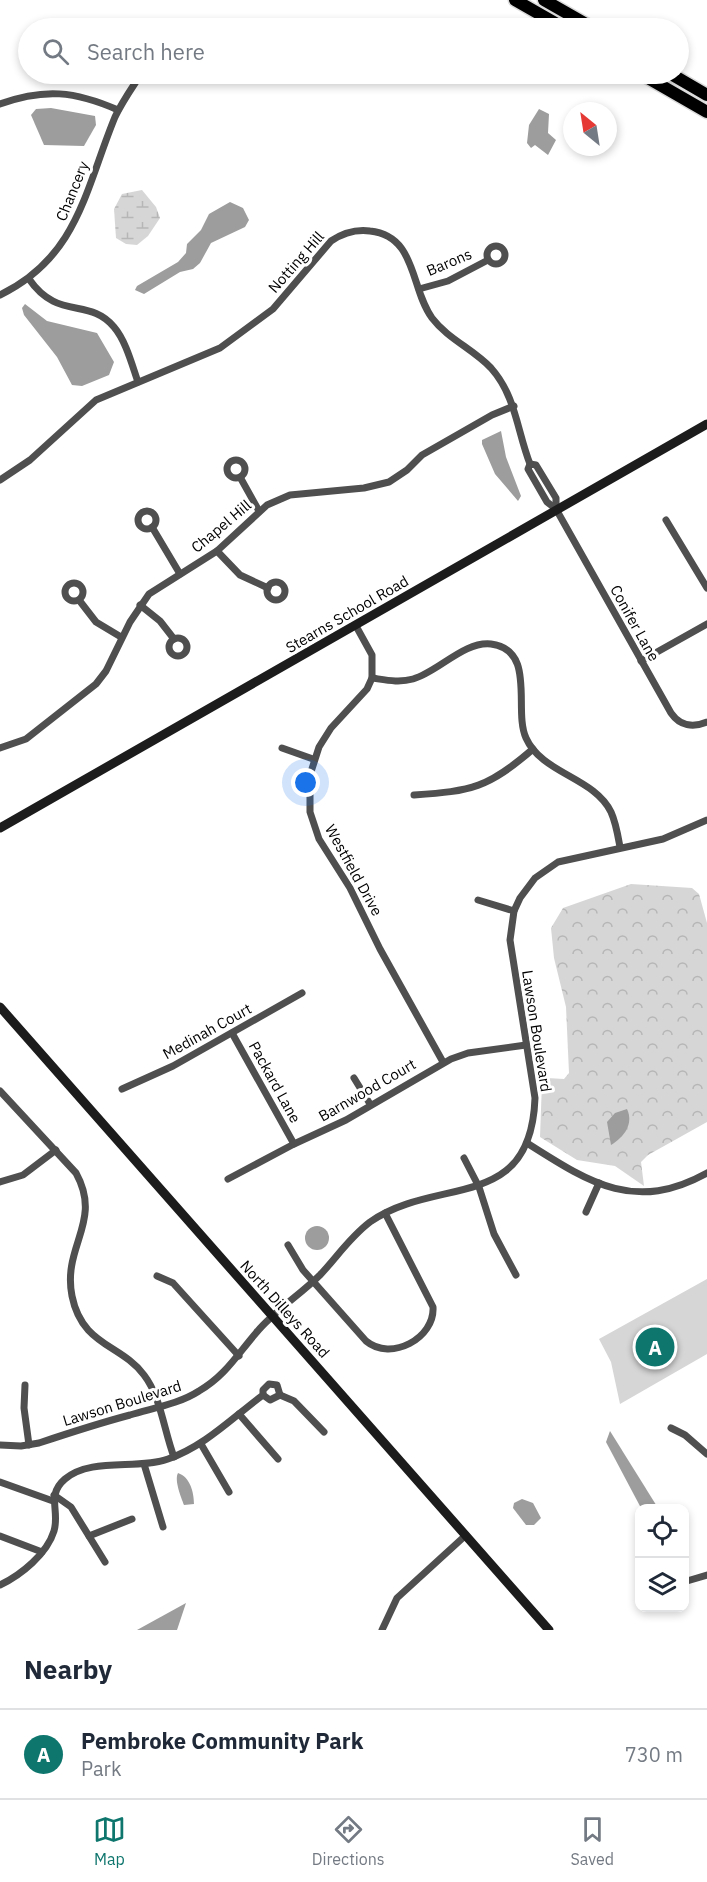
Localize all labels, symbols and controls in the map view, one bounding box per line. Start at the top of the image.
search box [18,18,689,84]
icon: search [39,35,72,68]
text: Search here [87,37,205,66]
north arrow [563,102,617,156]
street label: Chancery [51,158,93,224]
street label: Notting Hill [264,227,328,297]
street label: Barons [423,244,475,280]
street label: Chapel Hill [187,495,255,557]
street label: Stearns School Road [282,571,412,657]
street label: Conifer Lane [606,582,664,664]
your location [291,768,320,797]
street label: Westfield Drive [321,821,387,919]
street label: Lawson Boulevard [518,969,556,1093]
street label: Medinah Court [159,999,255,1063]
street label: Packard Lane [245,1038,305,1126]
street label: Barnwood Court [315,1054,419,1126]
street label: North Dilleys Road [236,1256,334,1362]
pin: A [636,1324,674,1370]
street label: Lawson Boulevard [60,1376,184,1430]
map controls [635,1504,689,1612]
button: locate [635,1504,689,1558]
button: layers [635,1558,689,1612]
text: Nearby [24,1652,112,1686]
text: Pembroke Community Park [81,1726,363,1755]
text: A [37,1741,50,1768]
text: 730 m [625,1741,683,1768]
text: Park [81,1755,121,1782]
tab: Map [93,1813,126,1869]
tab: Directions [312,1813,385,1869]
tab: Saved [571,1813,614,1869]

